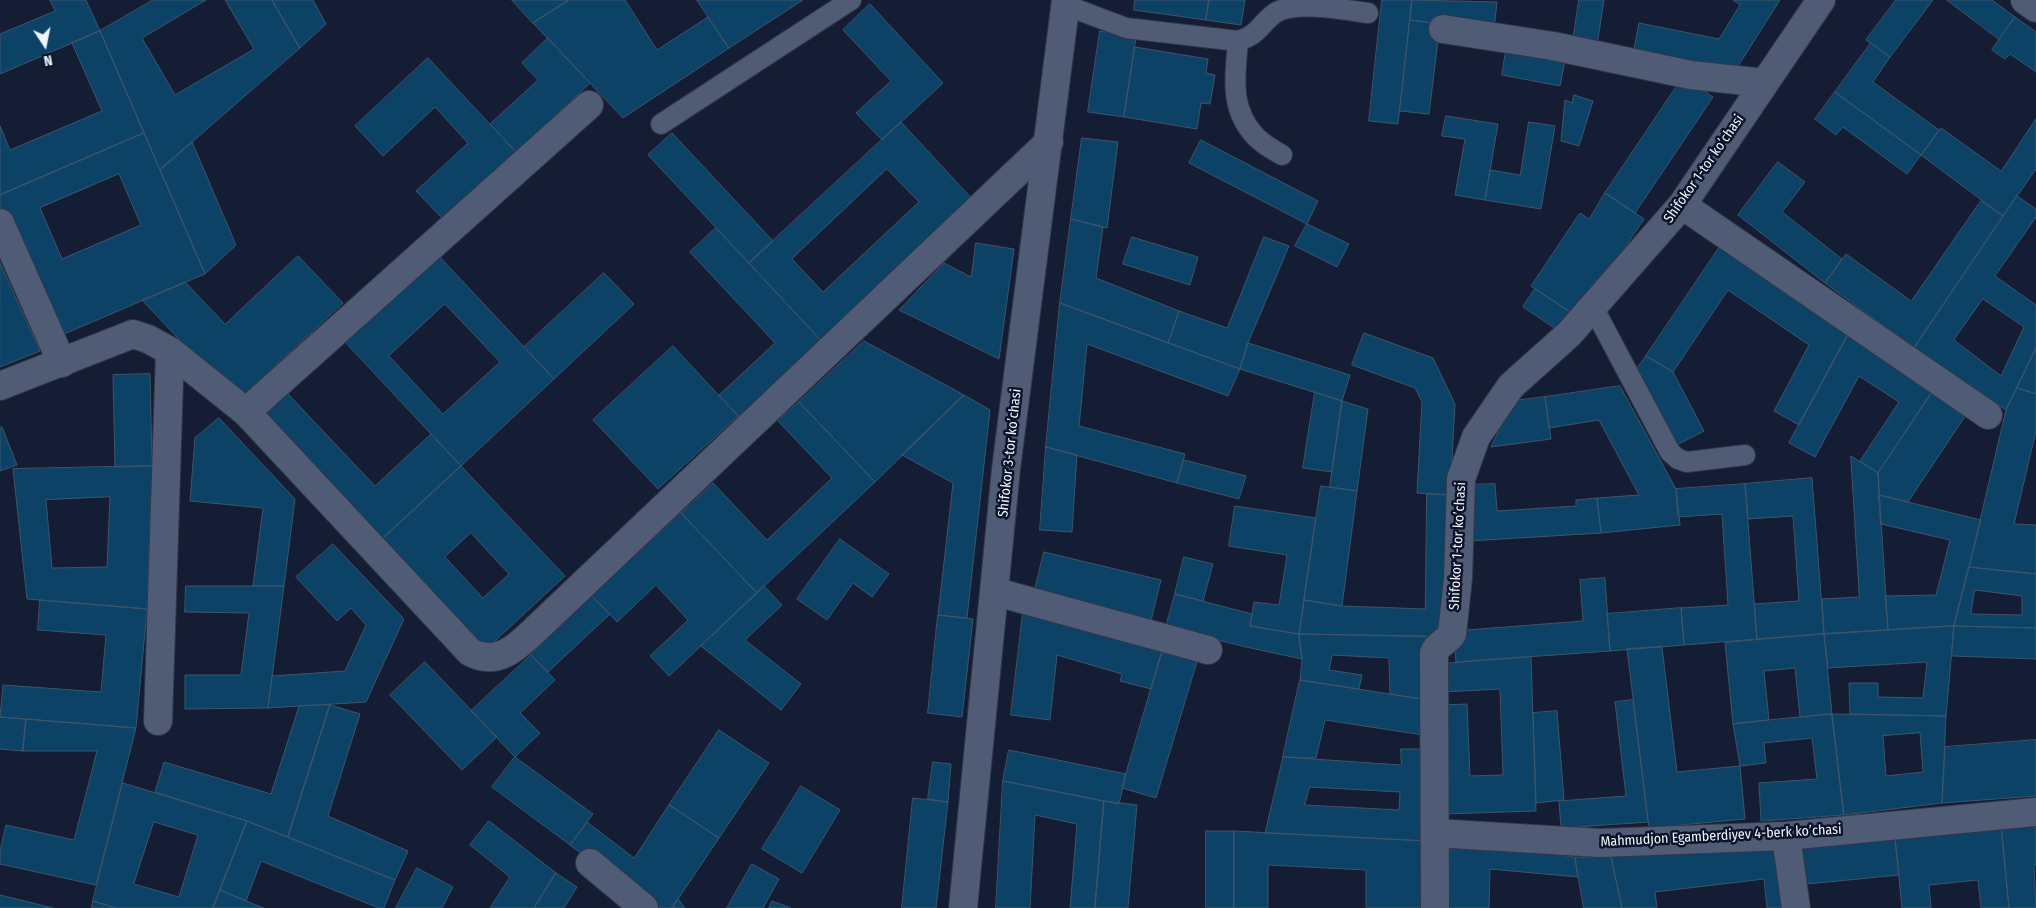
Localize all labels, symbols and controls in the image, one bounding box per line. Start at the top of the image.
north arrow [20,20,70,70]
text: N [42,51,54,69]
street label: Shifokor 1-tor koʼchasi [1660,112,1748,226]
street label: Shifokor 3-tor koʼchasi [995,388,1025,518]
street label: Shifokor 1-tor koʼchasi [1446,482,1470,610]
street label: Mahmudjon Egamberdiyev 4-berk koʼchasi [1600,821,1842,851]

